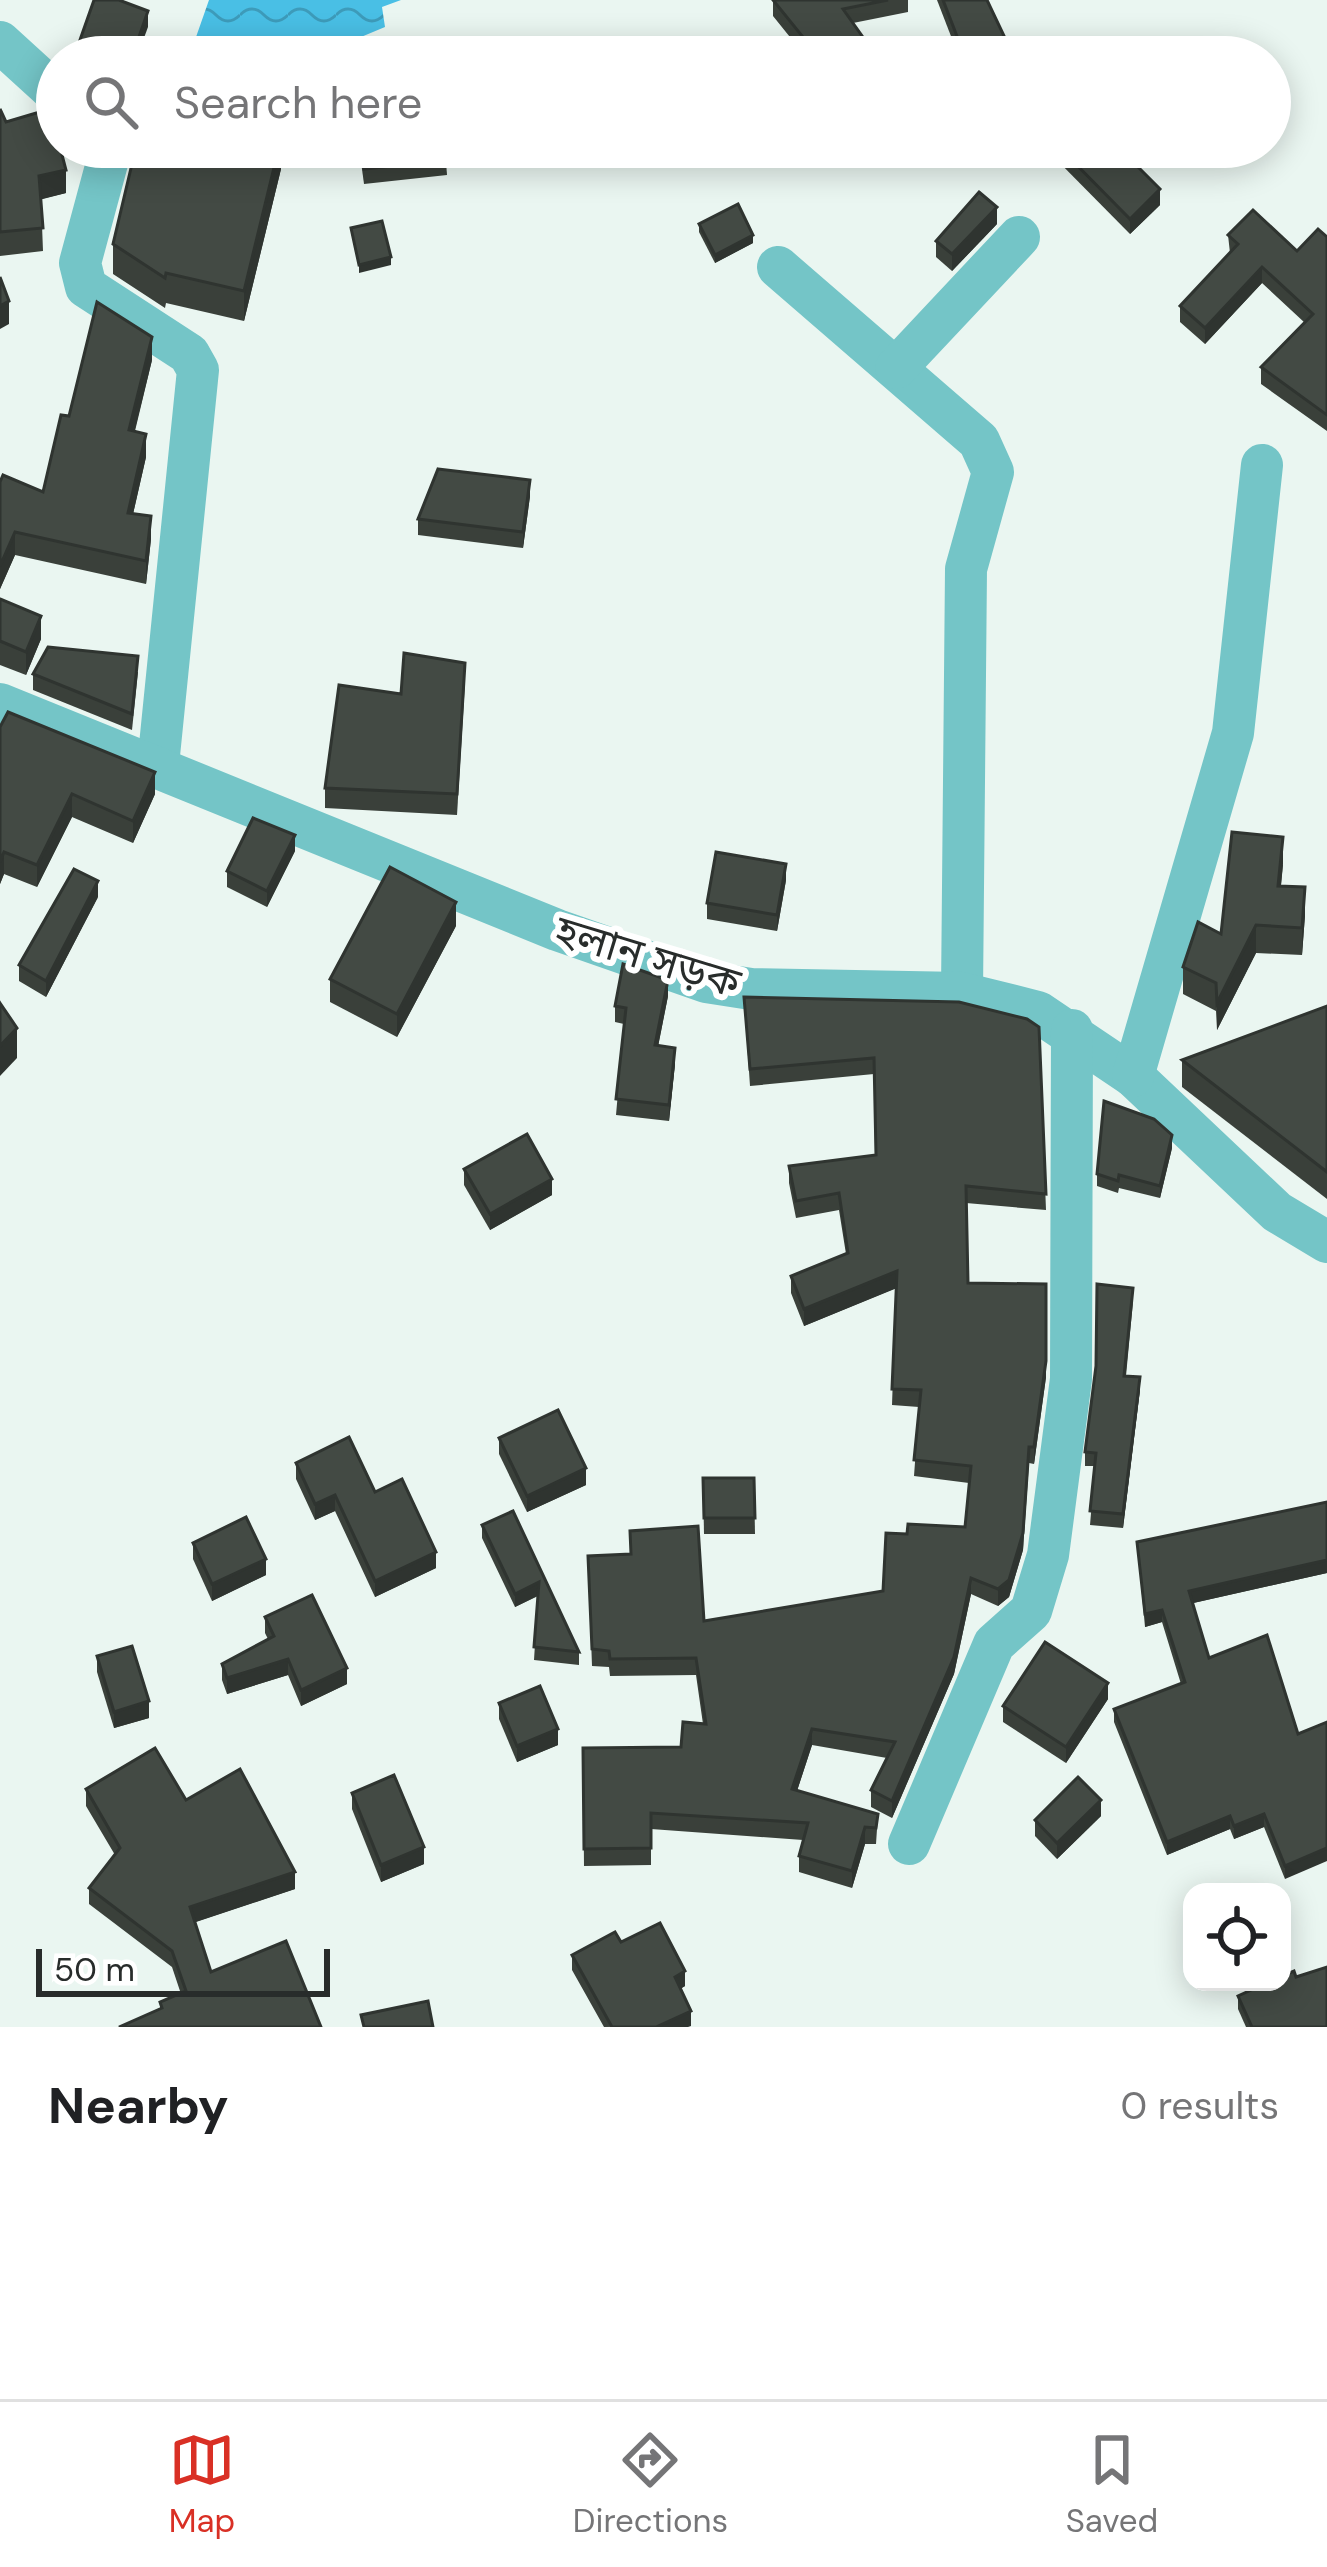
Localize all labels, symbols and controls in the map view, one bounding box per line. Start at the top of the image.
search box [36,36,1291,168]
icon: search [78,69,144,135]
text: Search here [174,73,422,132]
street label: হলান সড়ক [548,902,748,1011]
map controls [1183,1883,1291,1991]
button: locate [1183,1883,1291,1991]
scale bar [36,1943,330,1996]
text: 50 m [54,1948,135,1991]
text: Nearby [48,2072,229,2139]
text: 0 results [1121,2080,1279,2131]
tab: Map [169,2427,235,2542]
tab: Directions [573,2427,728,2542]
tab: Saved [1066,2427,1158,2542]

